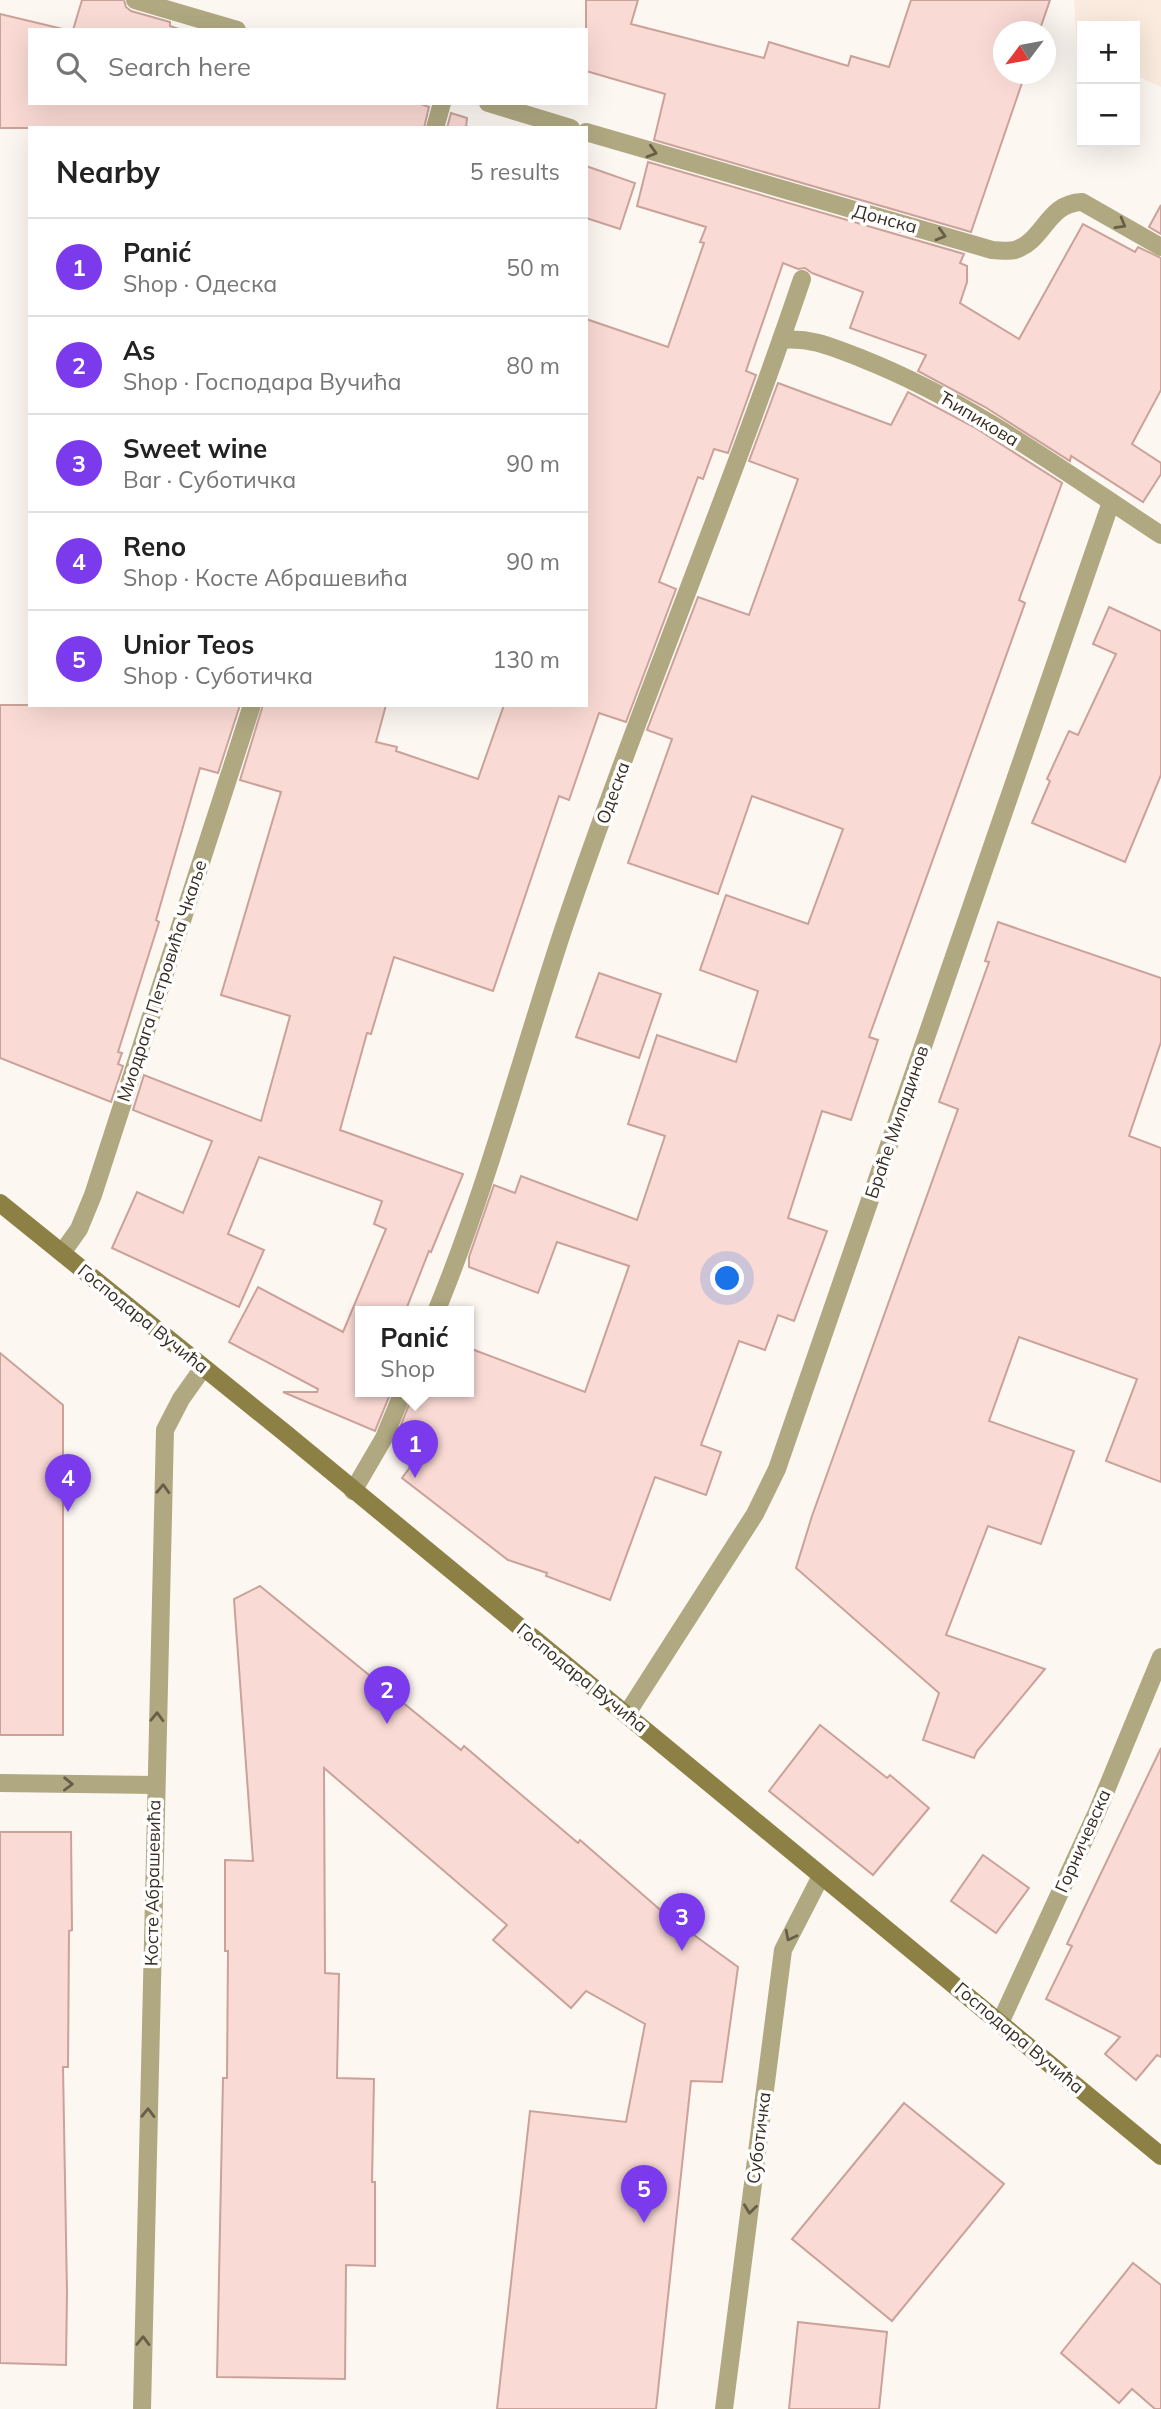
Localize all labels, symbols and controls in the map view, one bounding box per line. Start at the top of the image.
north arrow [993,21,1056,84]
map controls [1077,21,1140,147]
button: + [1077,21,1140,84]
search box [28,28,588,105]
icon: search [52,48,90,86]
text: Search here [108,50,251,83]
button: − [1077,84,1140,147]
one-way arrow [645,143,657,158]
text: Nearby [56,153,160,191]
text: 5 results [470,157,560,186]
street label: Донска [851,199,920,238]
one-way arrow [1114,216,1127,229]
one-way arrow [935,226,947,241]
text: Panić [123,236,191,269]
text: 1 [72,253,86,282]
text: 50 m [506,253,560,282]
text: Shop · Одеска [123,269,277,298]
text: As [123,334,155,367]
text: 2 [72,351,86,380]
text: 80 m [506,351,560,380]
text: Shop · Господара Вучића [123,367,402,396]
street label: Ћипикова [935,386,1023,451]
text: Sweet wine [123,432,267,465]
text: 3 [72,449,86,478]
text: 90 m [506,449,560,478]
text: Bar · Суботичка [123,465,296,494]
text: Reno [123,530,186,563]
text: 4 [72,547,86,576]
text: 90 m [506,547,560,576]
text: Shop · Косте Абрашевића [123,563,408,592]
text: Unior Teos [123,628,254,661]
text: 5 [72,645,86,674]
text: 130 m [492,645,560,674]
text: Shop · Суботичка [123,661,313,690]
street label: Одеска [591,759,634,827]
street label: Миодрага Петровића Чкаље [112,857,212,1105]
street label: Браће Миладинов [860,1042,933,1201]
street label: Господара Вучића [73,1259,213,1378]
your location [710,1261,744,1295]
popup [355,1306,474,1397]
text: Panić [380,1321,449,1354]
text: Shop [380,1354,435,1383]
pin: 1 [392,1420,438,1478]
pin: 4 [45,1454,91,1512]
one-way arrow [156,1484,171,1495]
street label: Господара Вучића [512,1618,652,1737]
pin: 2 [364,1666,410,1724]
one-way arrow [149,1711,165,1722]
one-way arrow [63,1777,74,1792]
street label: Горничевска [1050,1786,1116,1896]
street label: Косте Абрашевића [140,1800,165,1966]
pin: 3 [659,1893,705,1951]
one-way arrow [784,1929,798,1942]
street label: Господара Вучића [950,1977,1089,2098]
street label: Суботичка [741,2091,776,2185]
one-way arrow [141,2108,156,2119]
pin: 5 [621,2165,667,2223]
one-way arrow [742,2203,757,2215]
one-way arrow [136,2335,151,2346]

